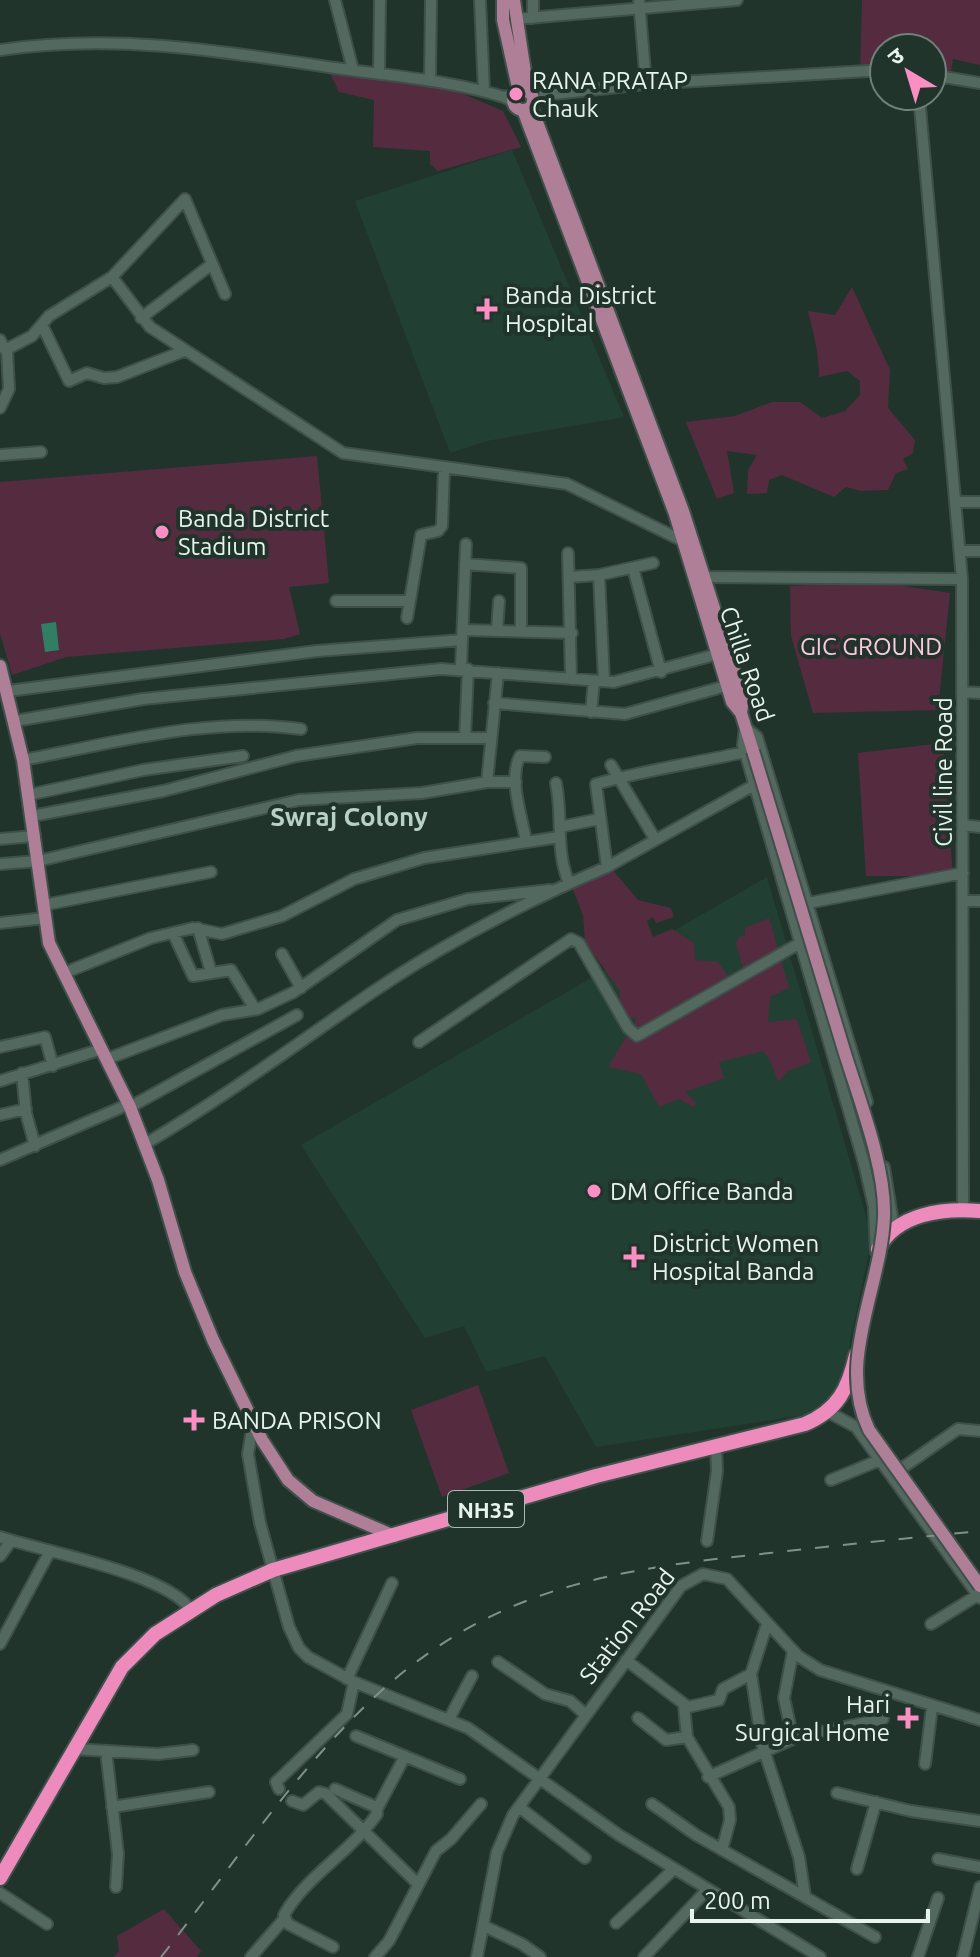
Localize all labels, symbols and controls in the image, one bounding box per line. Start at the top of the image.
north arrow [868,32,948,112]
text: उ [883,41,909,70]
place label: RANA PRATAP Chauk [532,67,688,122]
marker: RANA PRATAP Chauk [507,85,525,103]
place label: Banda District Hospital [505,282,657,337]
marker: Banda District Hospital [476,298,498,320]
place label: Banda District Stadium [178,505,330,560]
marker: Banda District Stadium [153,523,171,541]
street label: Chilla Road [715,603,779,725]
park label: GIC GROUND [800,633,942,660]
street label: Civil line Road [930,697,957,847]
district label: Swraj Colony [270,802,428,831]
place label: DM Office Banda [610,1178,794,1205]
marker: DM Office Banda [585,1182,603,1200]
place label: District Women Hospital Banda [652,1230,819,1285]
marker: District Women Hospital Banda [623,1246,645,1268]
place label: BANDA PRISON [212,1407,382,1434]
marker: BANDA PRISON [183,1409,205,1431]
road number: NH35 [448,1491,524,1527]
street label: Station Road [574,1563,680,1689]
place label: Hari Surgical Home [735,1691,890,1746]
marker: Hari Surgical Home [897,1707,919,1729]
scale bar [692,1873,928,1923]
text: 200 m [704,1887,771,1914]

